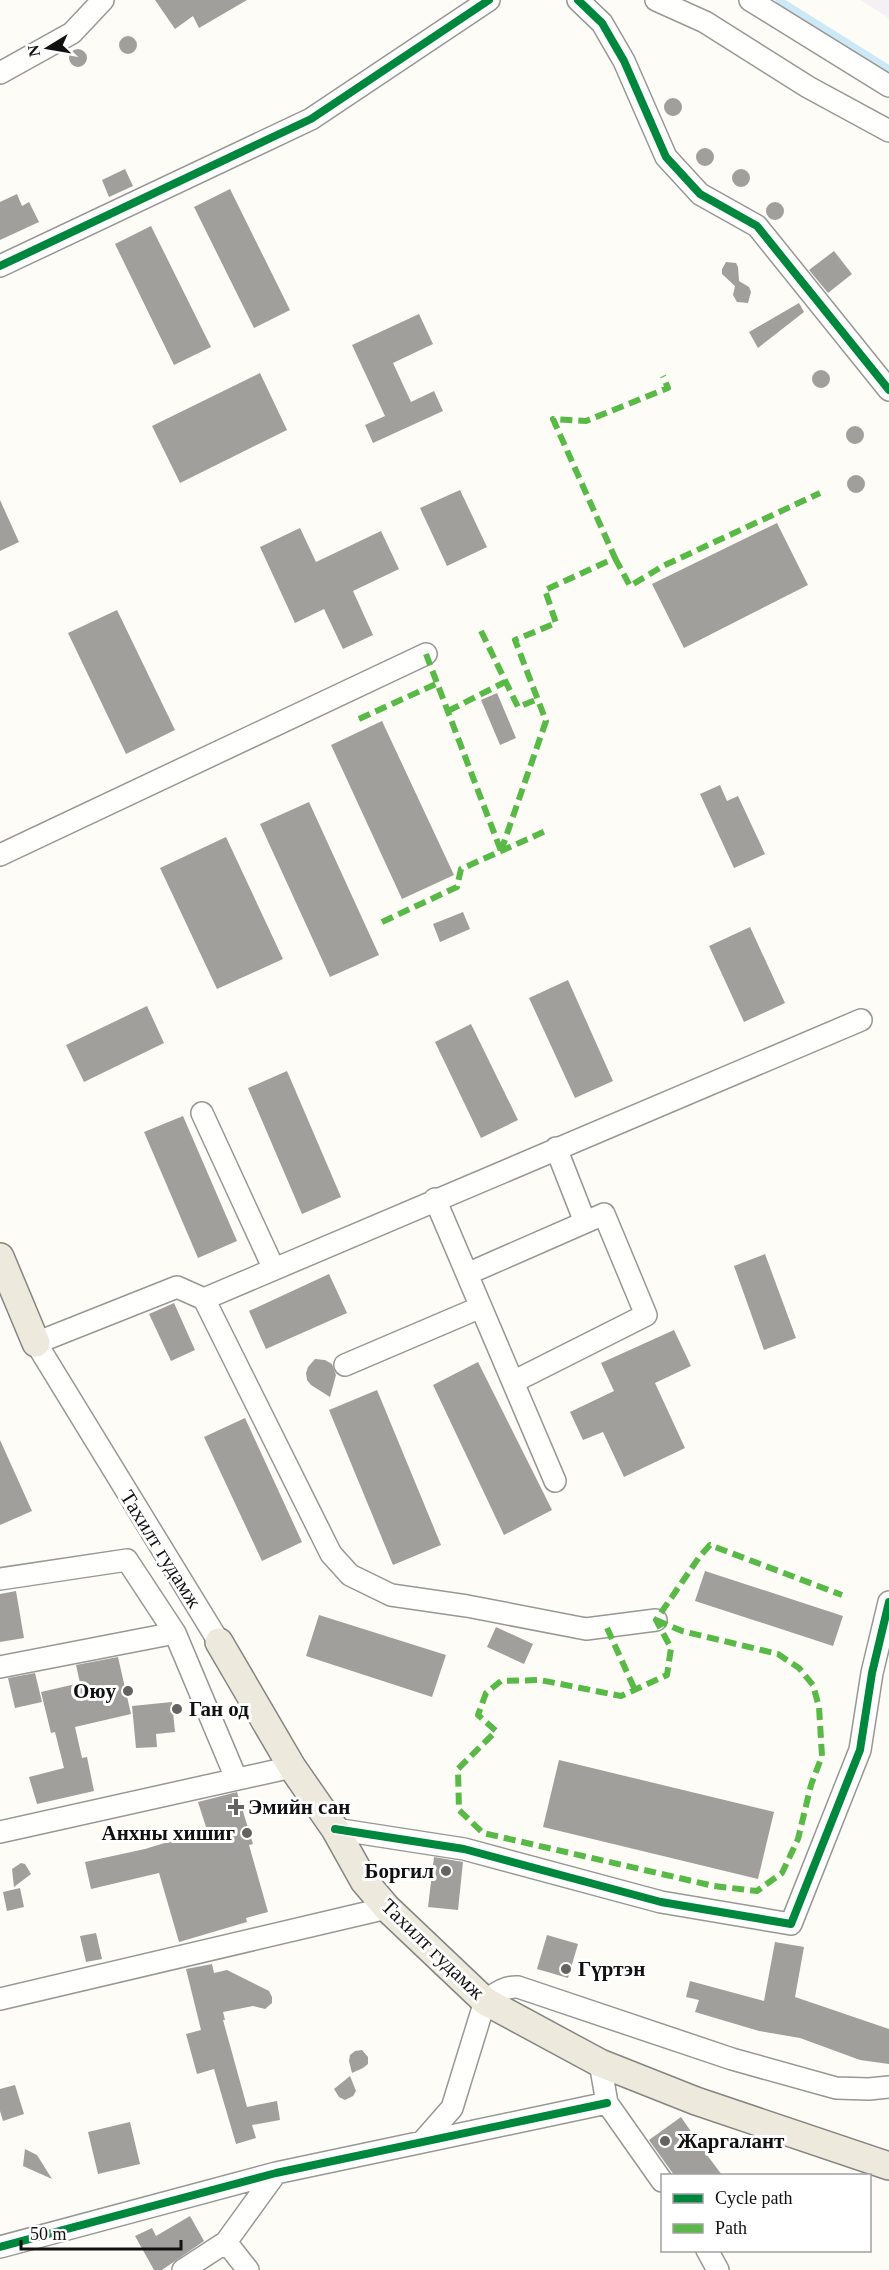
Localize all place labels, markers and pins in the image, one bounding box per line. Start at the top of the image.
place label: Оюу [73,1679,116,1703]
marker: Оюу [121,1684,135,1698]
place label: Ган од [189,1697,249,1721]
marker: Ган од [170,1702,184,1716]
place label: Эмийн сан [248,1795,350,1819]
marker: Эмийн сан [229,1800,243,1814]
place label: Анхны хишиг [102,1821,235,1845]
marker: Анхны хишиг [240,1826,254,1840]
place label: Боргил [365,1859,434,1883]
marker: Боргил [439,1864,453,1878]
place label: Гүртэн [578,1957,645,1981]
marker: Гүртэн [559,1962,573,1976]
place label: Жаргалант [677,2129,785,2153]
marker: Жаргалант [658,2134,672,2148]

